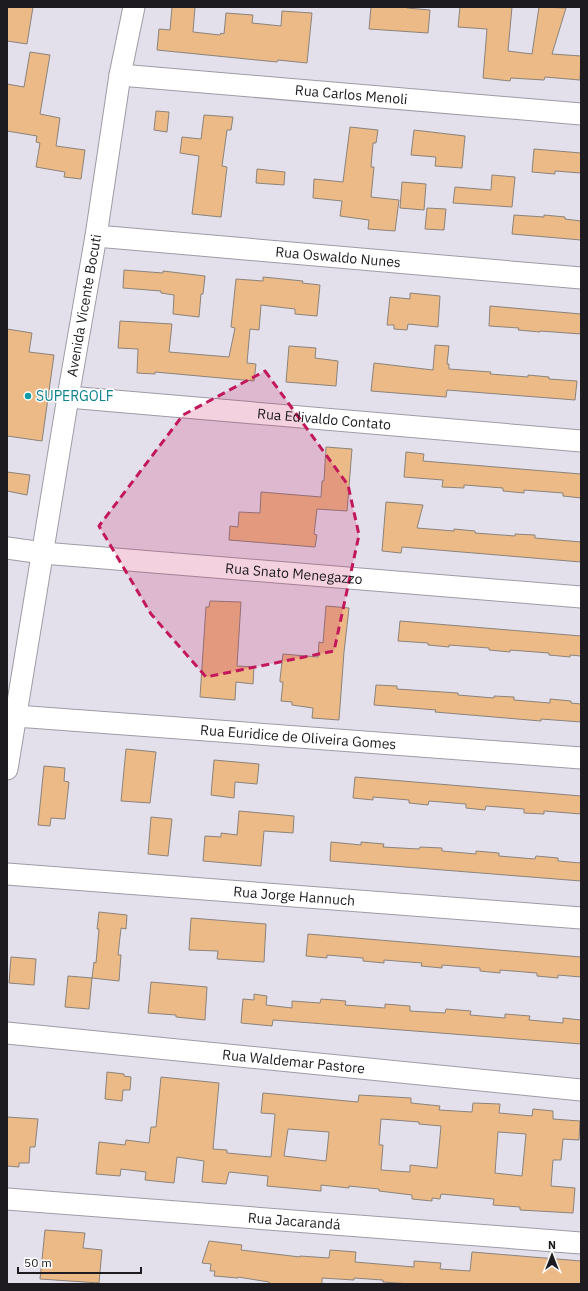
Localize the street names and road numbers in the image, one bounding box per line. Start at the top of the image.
street label: Rua Carlos Menoli [294,81,408,108]
street label: Avenida Vicente Bocuti [63,233,105,378]
street label: Rua Oswaldo Nunes [275,243,402,271]
street label: Rua Edivaldo Contato [256,404,392,434]
street label: Rua Snato Menegazzo [225,559,363,588]
street label: Rua Euridice de Oliveira Gomes [200,721,397,753]
street label: Rua Jorge Hannuch [233,882,356,910]
street label: Rua Waldemar Pastore [221,1045,366,1078]
street label: Rua Jacarandá [247,1208,342,1234]

